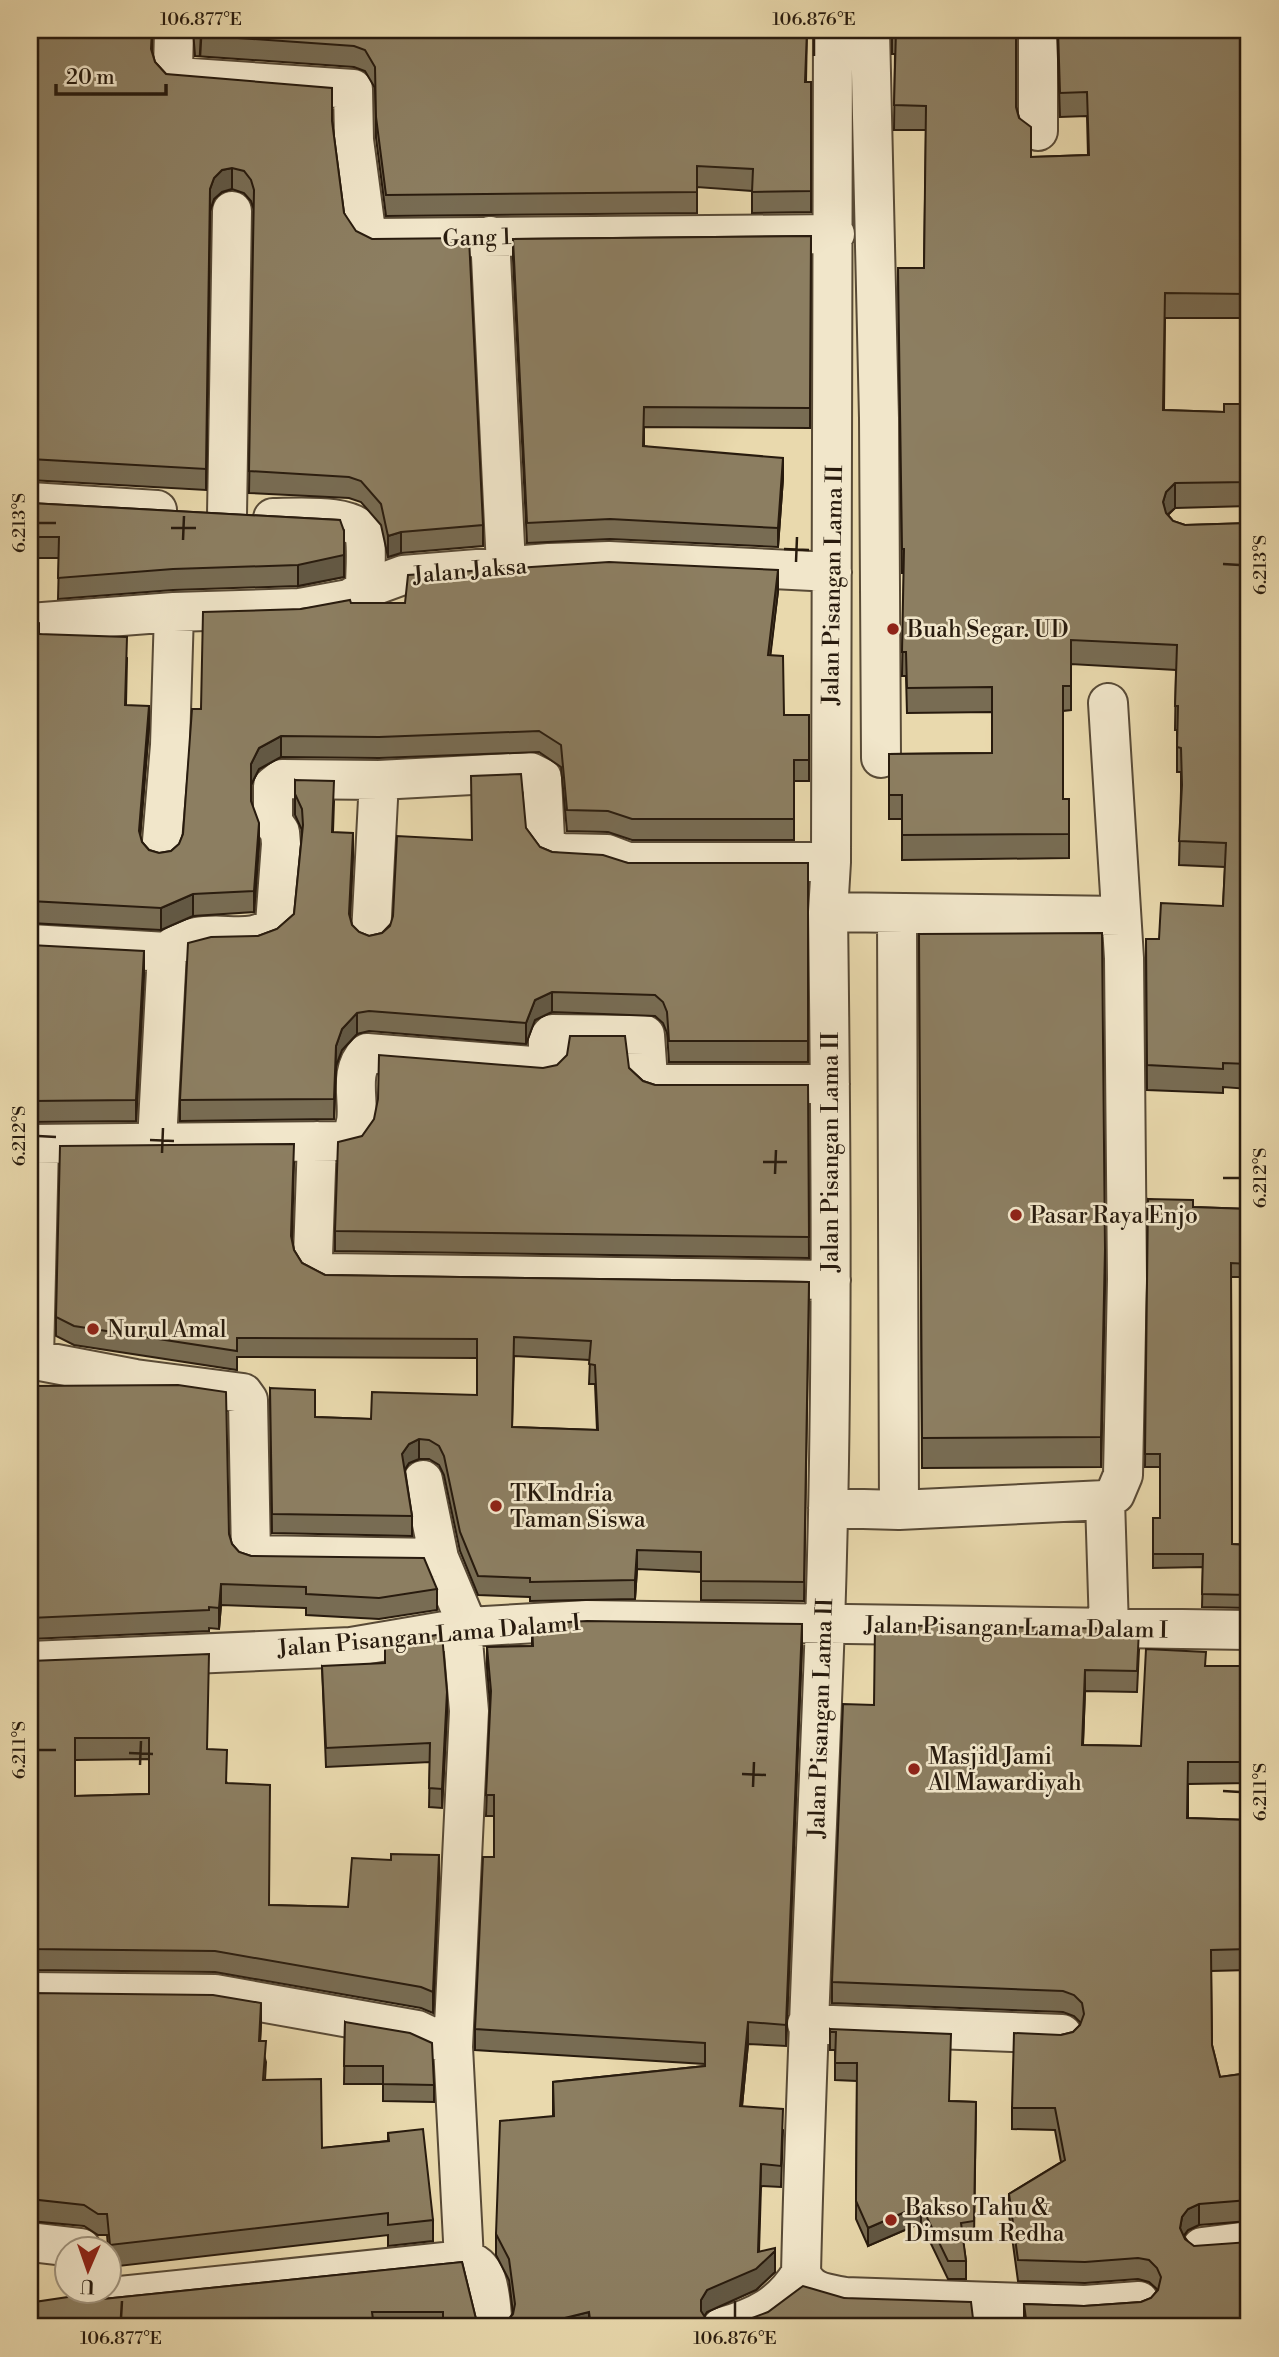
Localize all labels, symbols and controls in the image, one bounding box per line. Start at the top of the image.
text: 106.877°E [160,8,242,31]
text: 106.876°E [772,8,856,31]
scale bar [56,52,166,96]
text: 20 m [66,65,115,91]
street label: Gang 1 [442,223,512,253]
street label: Jalan Pisangan Lama II [817,465,849,706]
text: 6.213°S [8,493,31,553]
text: 6.213°S [1249,535,1272,595]
street label: Jalan Jaksa [411,552,529,590]
place label: Buah Segar. UD [906,616,1069,644]
marker: Buah Segar. UD [885,621,901,637]
street label: Jalan Pisangan Lama II [817,1032,845,1273]
text: 6.212°S [8,1106,31,1166]
text: 6.212°S [1249,1148,1272,1208]
place label: Pasar Raya Enjo [1030,1202,1198,1230]
marker: Pasar Raya Enjo [1008,1207,1024,1223]
place label: Nurul Amal [107,1316,227,1344]
marker: Nurul Amal [85,1321,101,1337]
place label: TK Indria Taman Siswa [510,1480,646,1534]
marker: TK Indria Taman Siswa [488,1498,504,1514]
street label: Jalan Pisangan Lama II [803,1597,839,1839]
street label: Jalan Pisangan Lama Dalam I [275,1609,582,1663]
street label: Jalan Pisangan Lama Dalam I [863,1611,1168,1645]
text: 6.211°S [8,1721,31,1779]
place label: Masjid Jami Al Mawardiyah [927,1743,1082,1797]
marker: Masjid Jami Al Mawardiyah [906,1761,922,1777]
text: 6.211°S [1249,1763,1272,1821]
place label: Bakso Tahu & Dimsum Redha [904,2194,1065,2248]
marker: Bakso Tahu & Dimsum Redha [883,2212,899,2228]
north arrow [52,2234,122,2304]
text: U [79,2274,95,2298]
text: 106.877°E [80,2327,162,2350]
text: 106.876°E [693,2327,777,2350]

